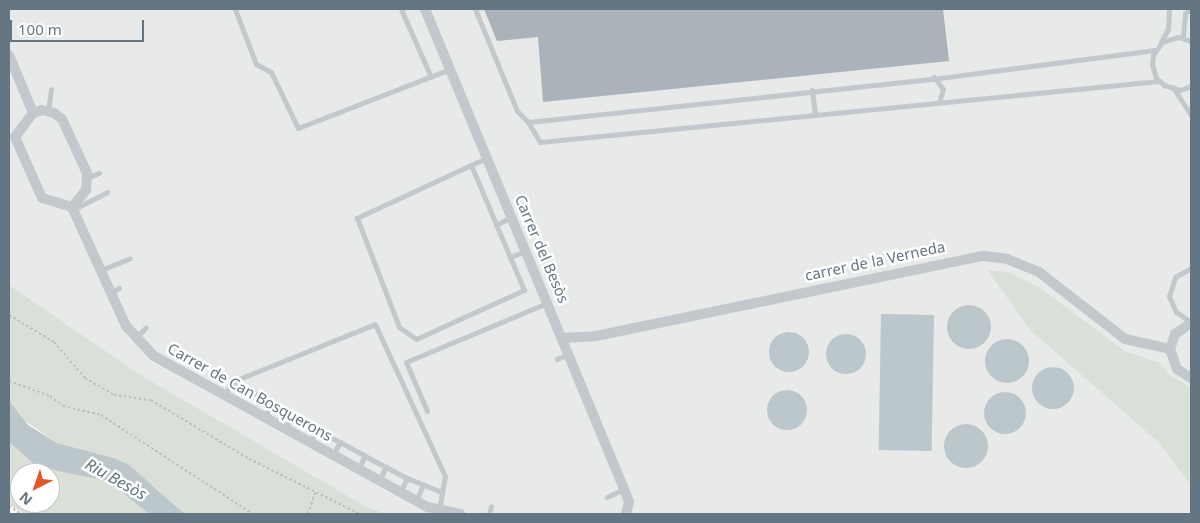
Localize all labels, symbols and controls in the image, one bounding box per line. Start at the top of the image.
scale bar [12,10,146,42]
text: 100 m [18,19,62,39]
street label: Carrer del Besòs [511,192,573,306]
street label: carrer de la Verneda [803,237,947,285]
street label: Carrer de Can Bosquerons [164,339,336,445]
water label: Riu Besòs [82,454,150,504]
north arrow [10,463,60,513]
text: N [15,488,36,510]

